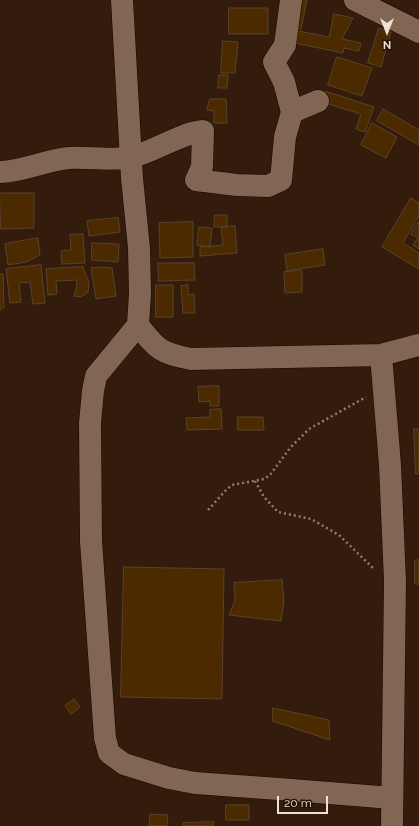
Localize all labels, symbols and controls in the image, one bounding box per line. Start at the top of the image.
north arrow [367,12,407,52]
text: N [383,38,391,51]
scale bar [279,788,330,814]
text: 20 m [284,796,312,810]

